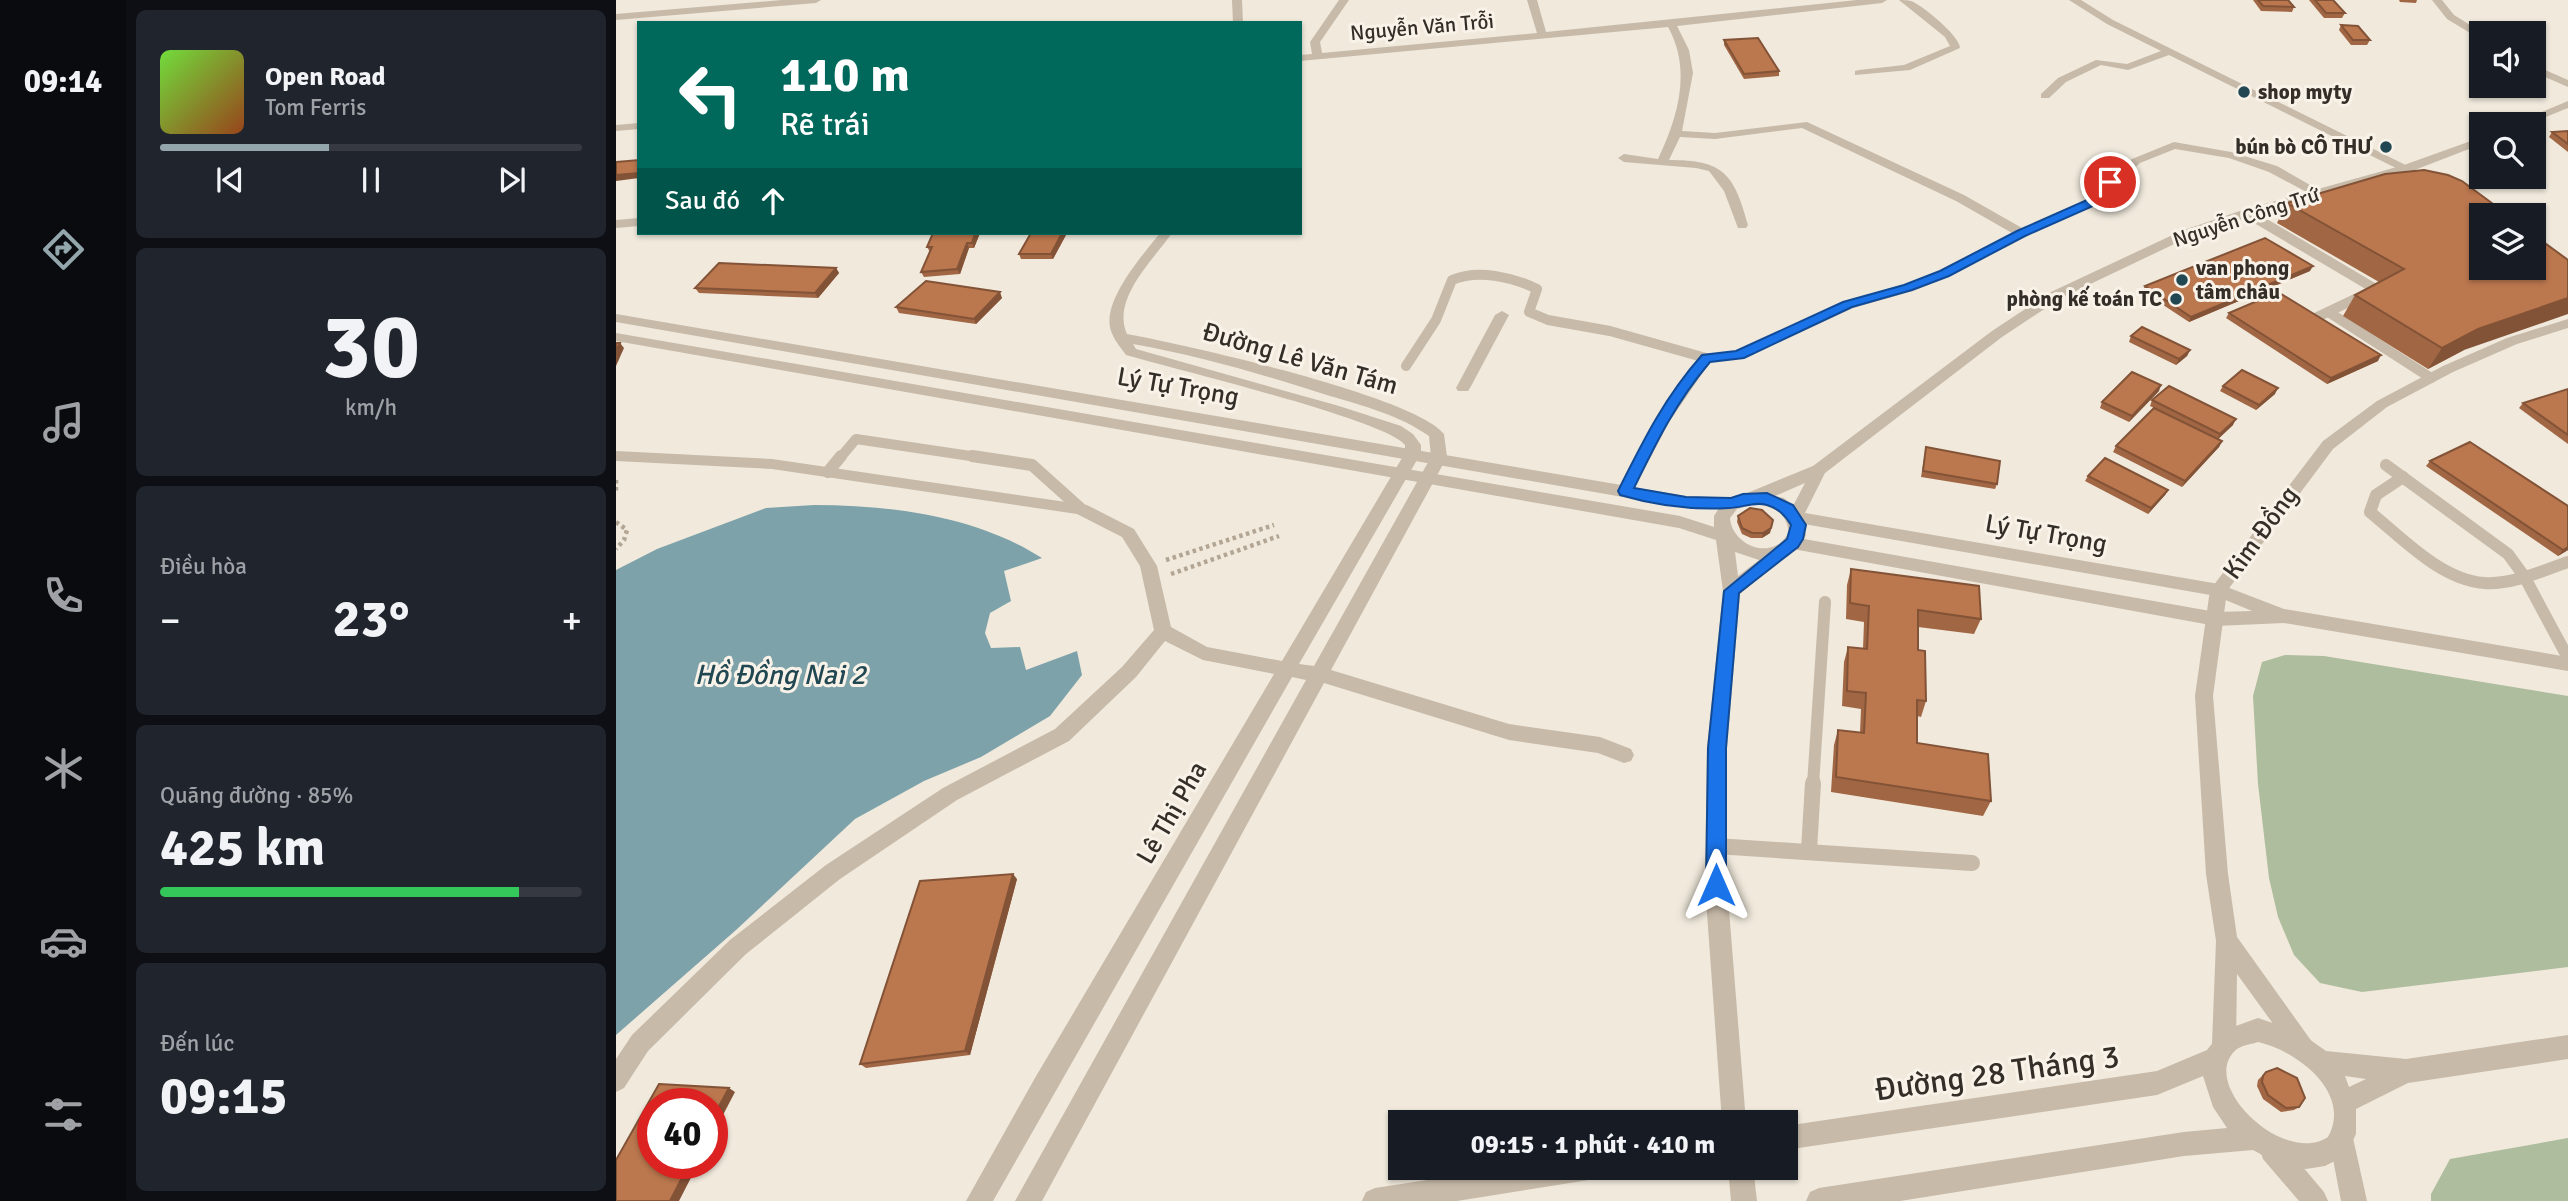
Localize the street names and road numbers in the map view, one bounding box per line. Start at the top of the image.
street label: Nguyễn Văn Trỗi [1349,8,1495,46]
street label: Nguyễn Công Trứ [2169,181,2324,253]
street label: Đường Lê Văn Tám [1198,316,1402,402]
street label: Lý Tự Trọng [1115,361,1241,413]
street label: Kim Đồng [2216,480,2306,586]
street label: Lý Tự Trọng [1983,508,2109,560]
street label: Lê Thị Pha [1130,756,1214,870]
street label: Đường 28 Tháng 3 [1872,1037,2122,1109]

